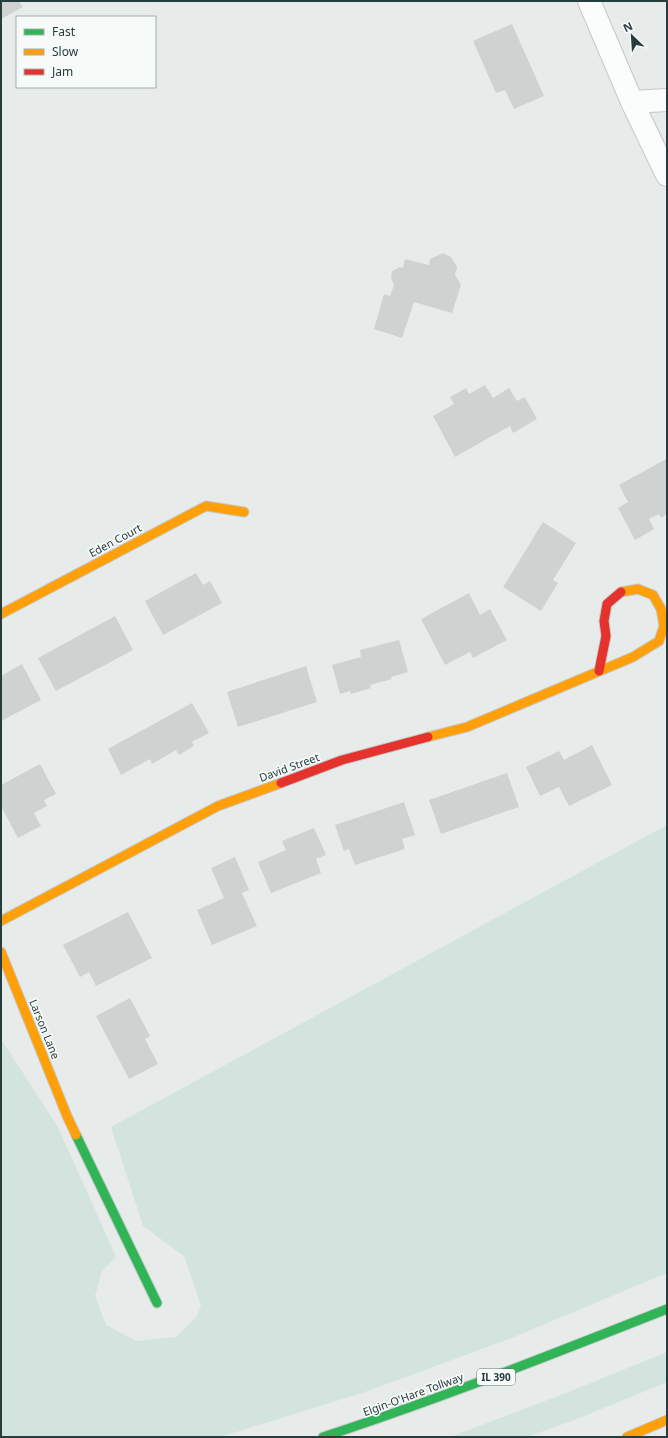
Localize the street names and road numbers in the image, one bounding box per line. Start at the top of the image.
street label: Eden Court [86,520,144,560]
street label: David Street [257,749,321,785]
street label: Larson Lane [26,997,64,1061]
street label: Elgin-O'Hare Tollway [361,1369,466,1419]
road number: IL 390 [477,1369,515,1385]

